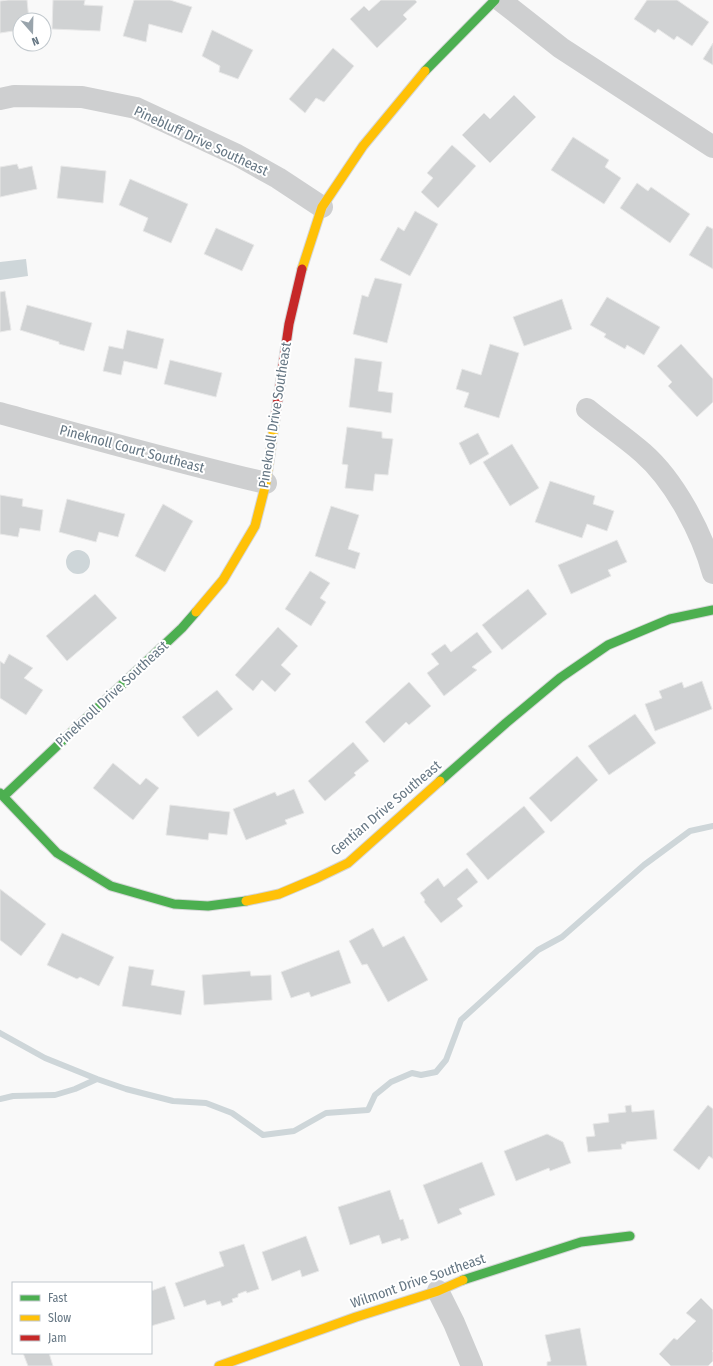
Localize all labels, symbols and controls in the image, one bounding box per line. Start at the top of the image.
north arrow [12,12,52,52]
text: N [30,34,41,48]
street label: Pinebluff Drive Southeast [131,102,271,180]
street label: Pineknoll Drive Southeast [255,340,295,489]
street label: Pineknoll Court Southeast [58,421,207,477]
street label: Pineknoll Drive Southeast [52,637,172,751]
street label: Gentian Drive Southeast [327,757,445,859]
street label: Wilmont Drive Southeast [348,1250,488,1312]
legend [12,1282,152,1354]
text: Fast [48,1291,67,1305]
text: Slow [48,1311,71,1325]
text: Jam [48,1331,66,1345]

